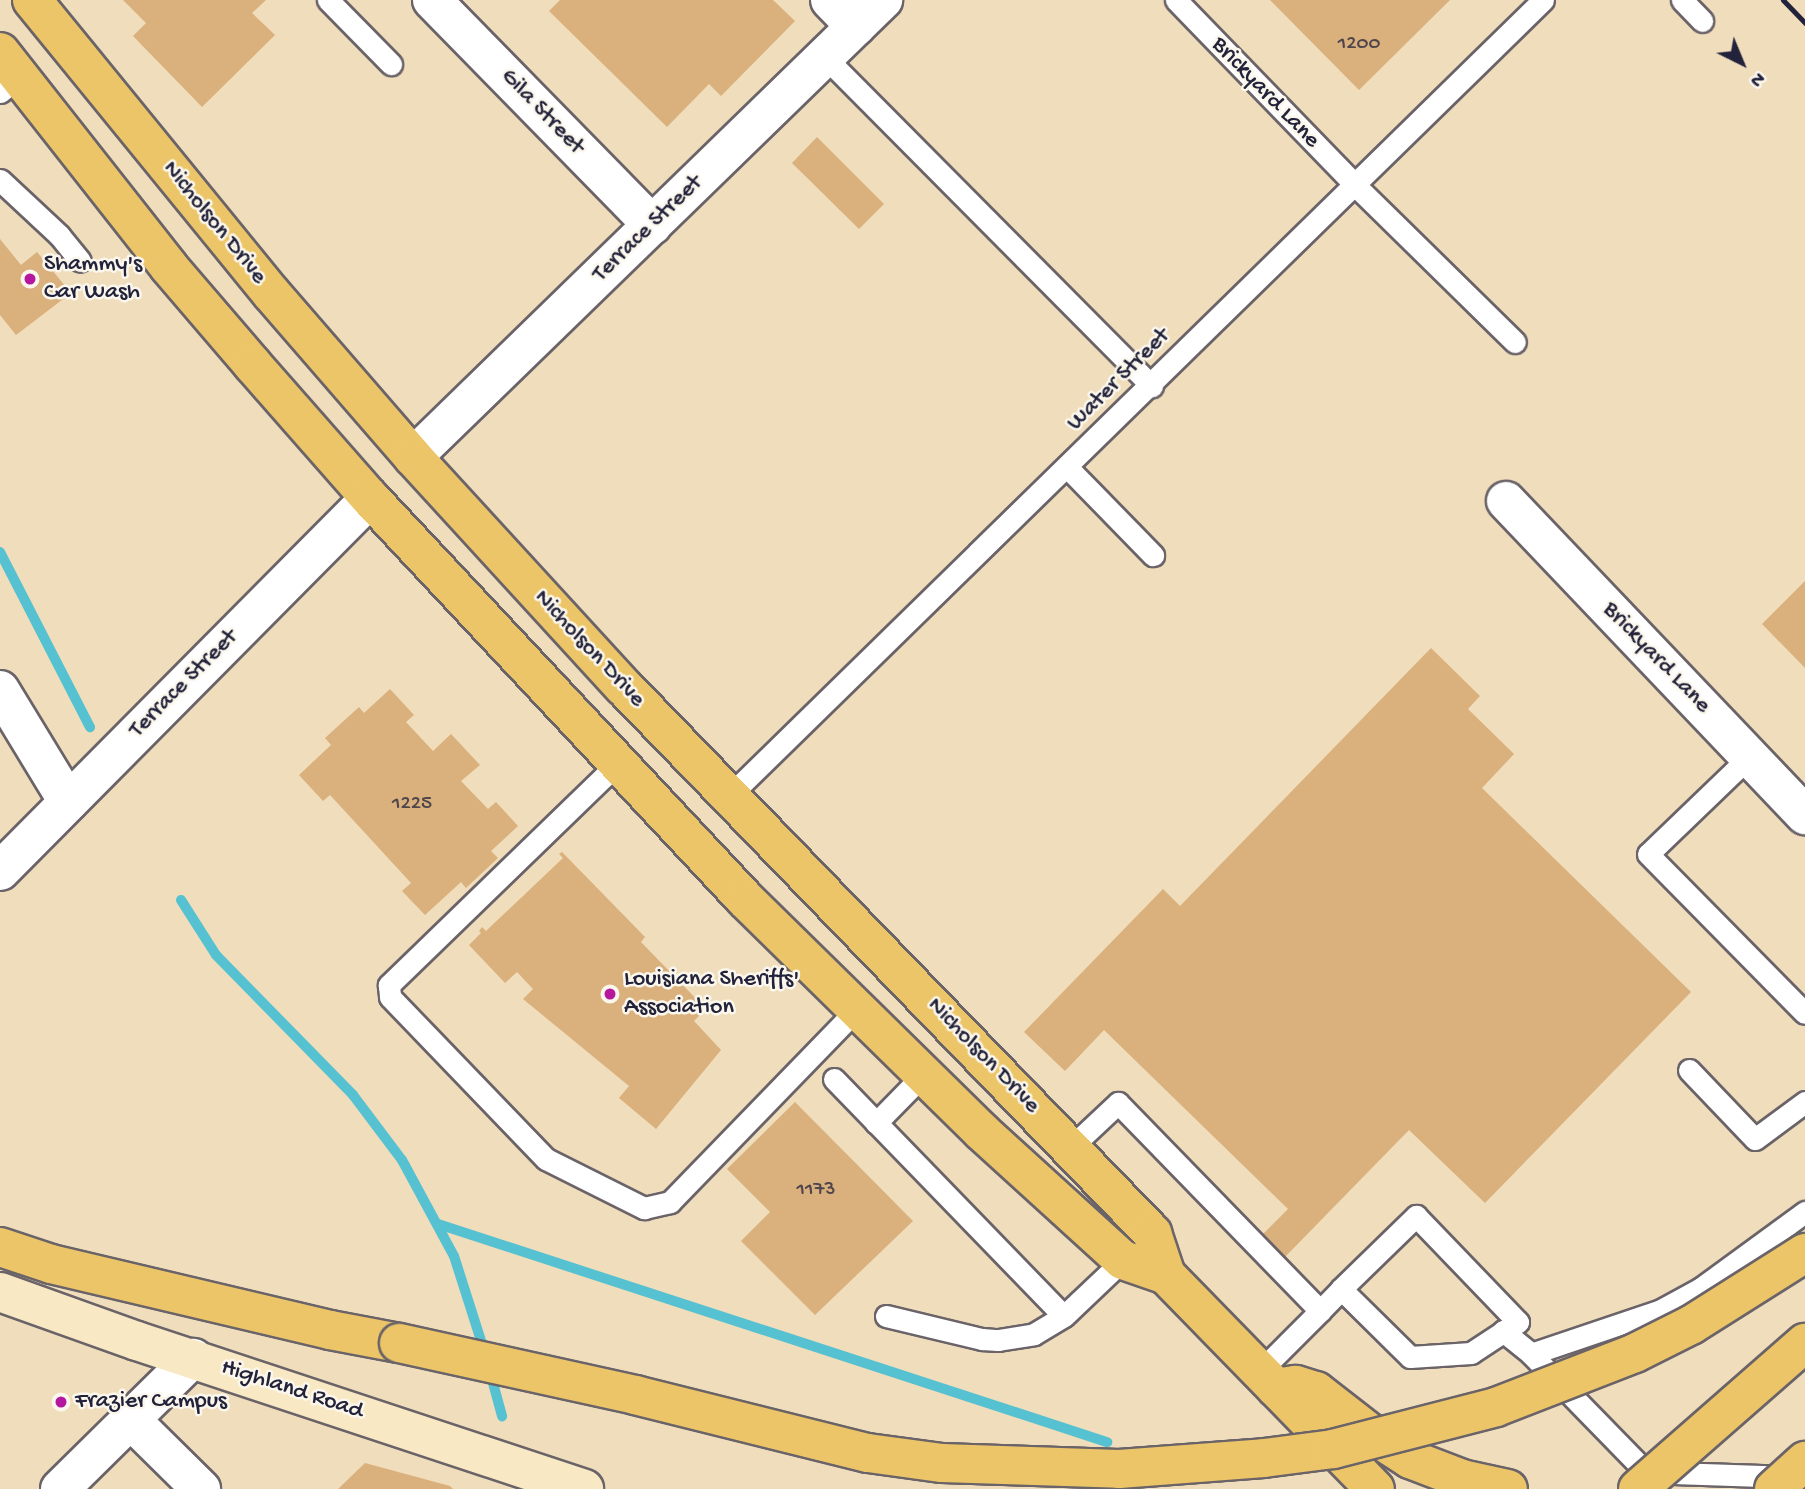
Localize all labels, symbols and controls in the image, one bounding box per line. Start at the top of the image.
north arrow [1707,28,1777,98]
street label: Brickyard Lane [1205,31,1325,155]
house number: 1200 [1338,32,1380,58]
street label: Gila Street [494,63,590,161]
text: N [1744,66,1769,91]
street label: Nicholson Drive [155,156,273,290]
street label: Terrace Street [587,169,709,289]
place label: Shammy's Car Wash [44,251,142,307]
marker: Shammy's Car Wash [22,271,38,287]
street label: Water Street [1061,322,1177,438]
street label: Nicholson Drive [527,584,651,714]
street label: Brickyard Lane [1596,596,1716,720]
street label: Terrace Street [124,624,244,744]
house number: 1225 [392,792,432,818]
place label: Louisiana Sheriffs' Association [624,966,799,1022]
marker: Louisiana Sheriffs' Association [602,986,618,1002]
street label: Nicholson Drive [920,992,1046,1120]
house number: 1173 [797,1178,835,1204]
street label: Highland Road [217,1353,367,1427]
place label: Frazier Campus [75,1388,227,1416]
marker: Frazier Campus [53,1394,69,1410]

